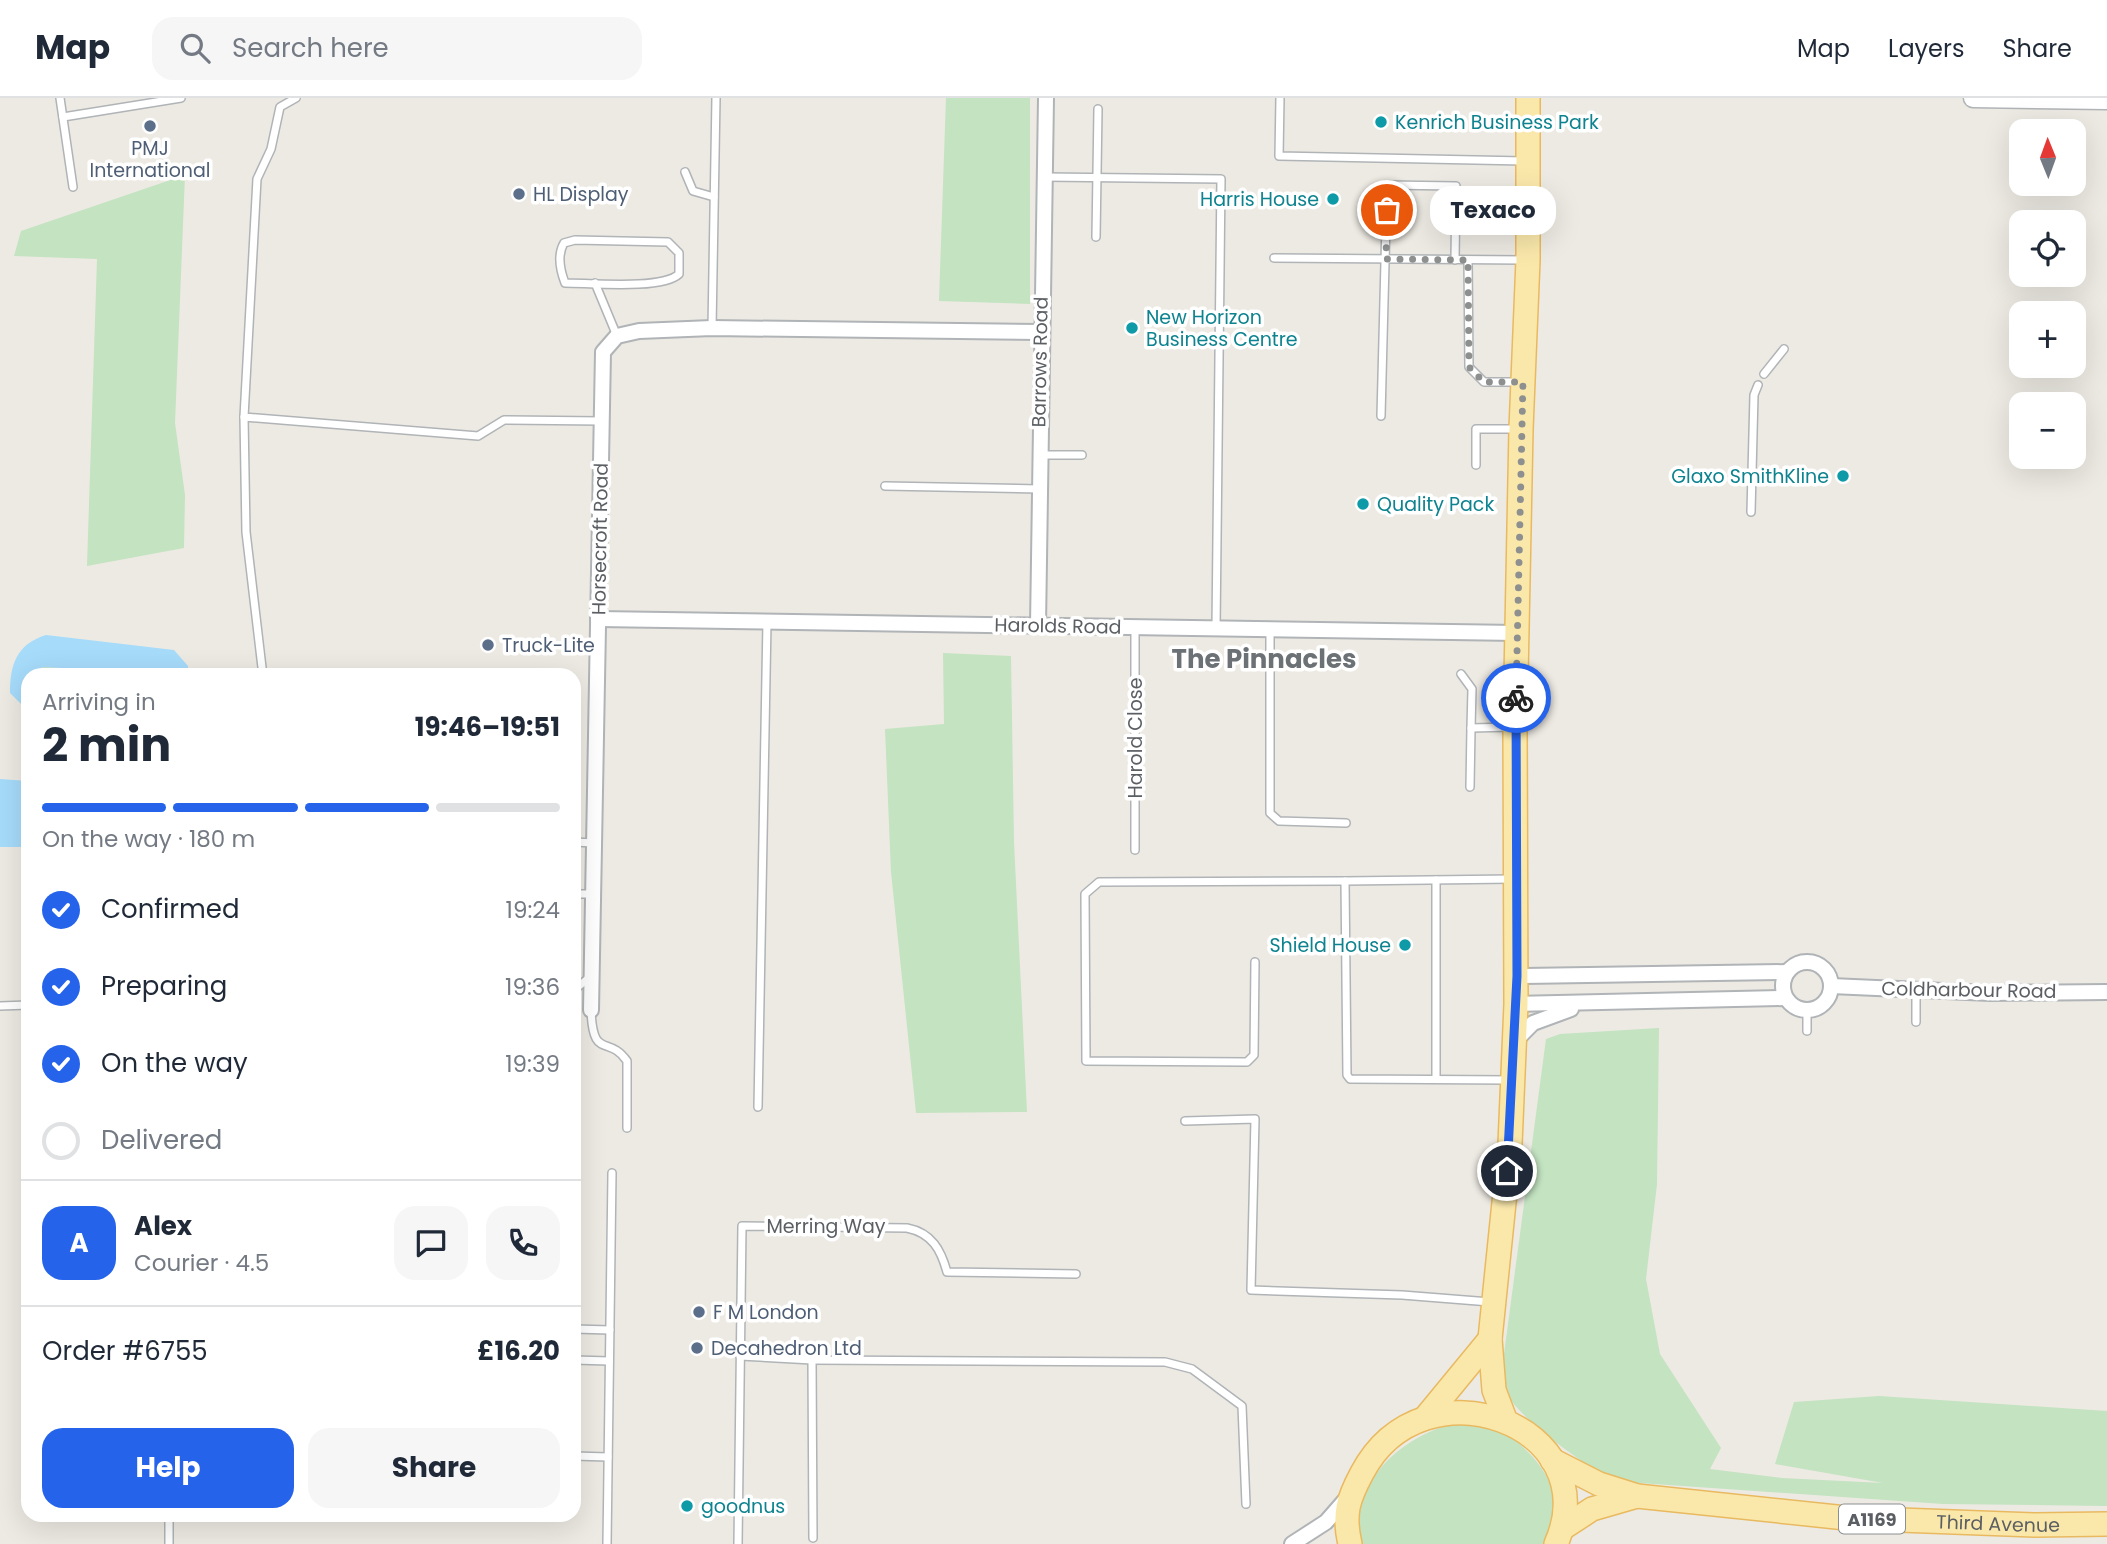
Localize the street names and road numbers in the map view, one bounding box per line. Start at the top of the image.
street label: Barrows Road [1025,296,1055,428]
street label: Horsecroft Road [585,463,615,615]
street label: Harolds Road [994,611,1122,641]
street label: Harold Close [1122,677,1149,799]
street label: Coldharbour Road [1881,975,2057,1005]
street label: Merring Way [766,1213,886,1240]
road number: A1169 [1839,1504,1905,1534]
street label: Third Avenue [1936,1508,2060,1539]

